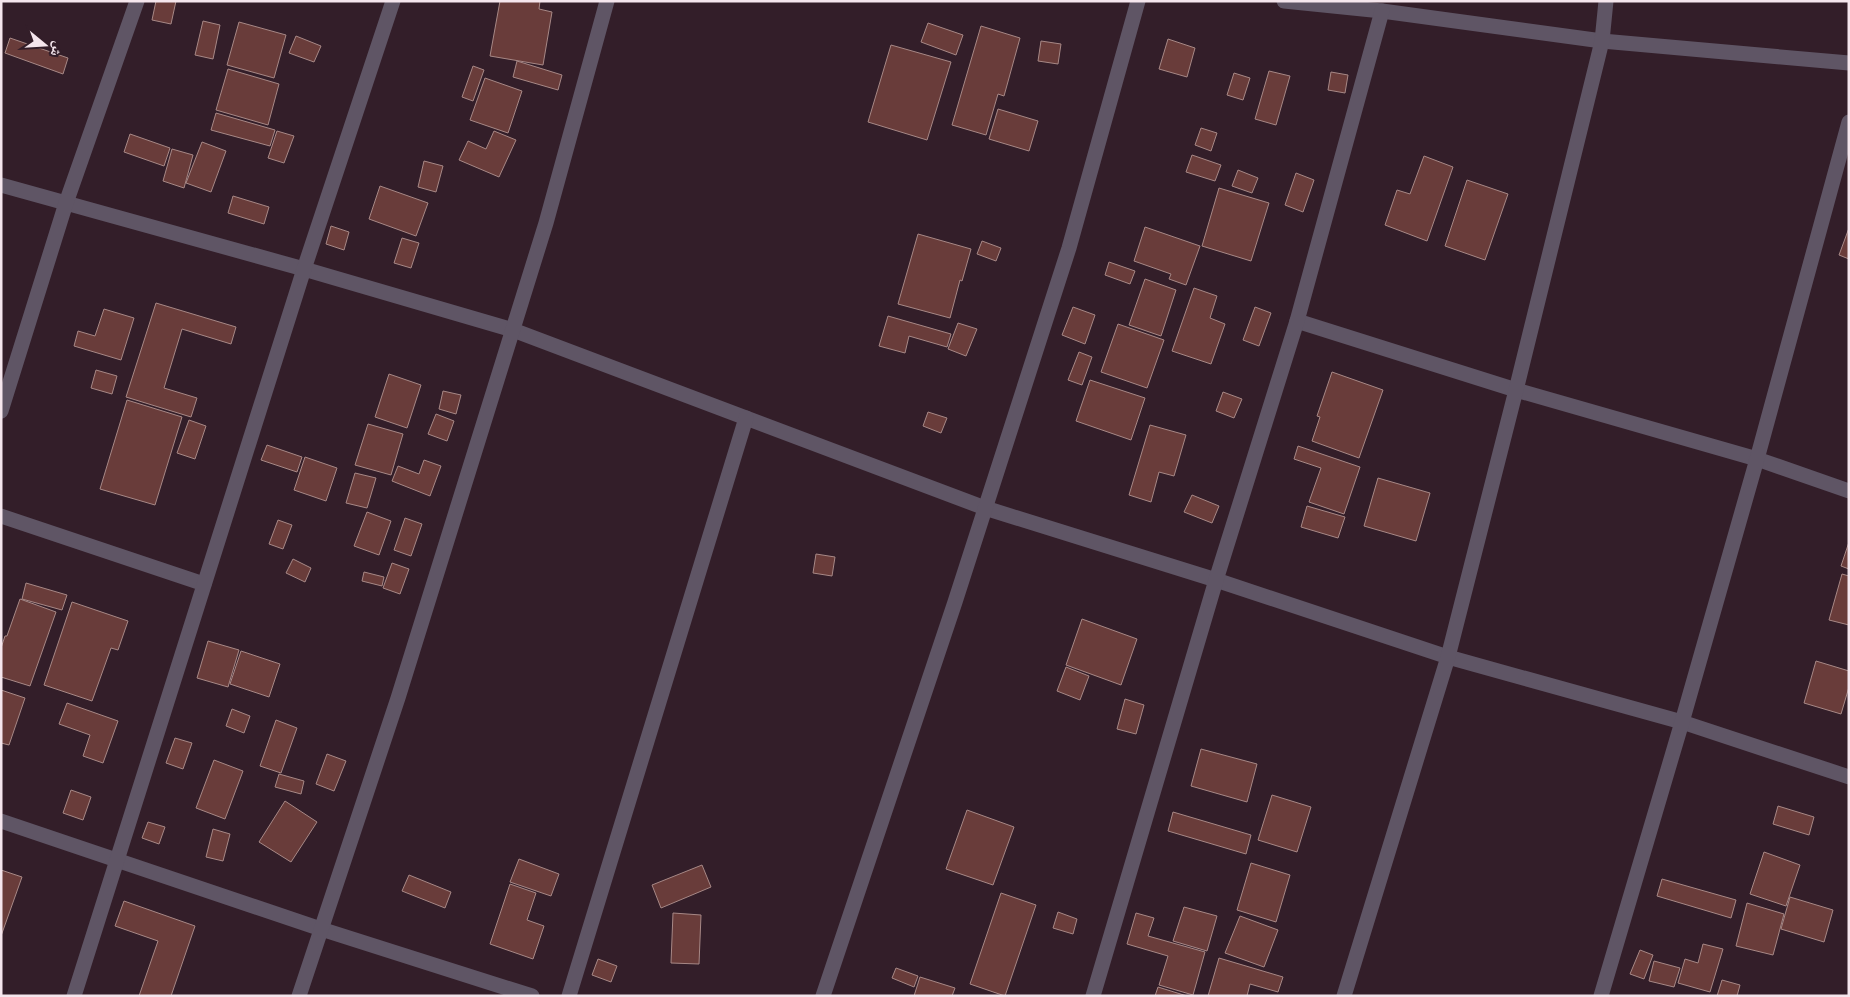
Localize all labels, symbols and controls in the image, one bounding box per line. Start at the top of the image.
north arrow [20,20,70,70]
text: ش [46,39,67,59]

